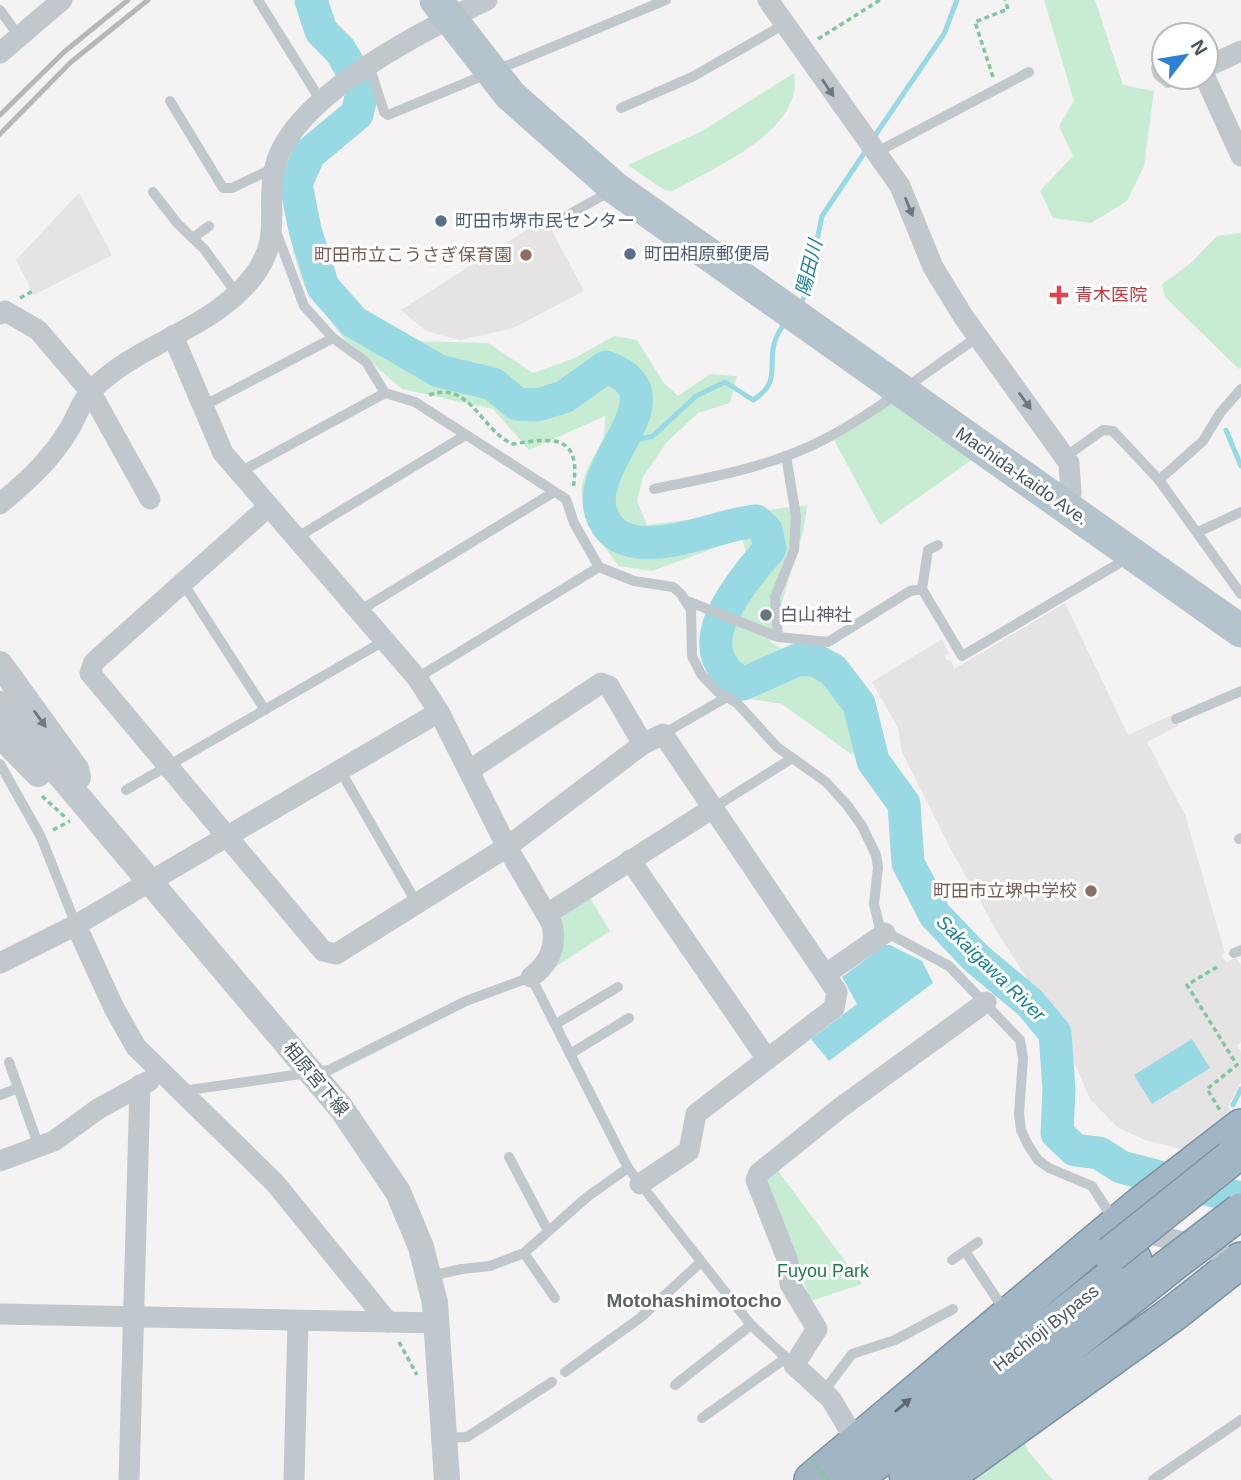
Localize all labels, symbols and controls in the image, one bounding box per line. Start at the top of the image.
north arrow [1150,21,1220,91]
text: N [1187,36,1212,59]
one-way arrow [821,78,834,97]
one-way arrow [903,197,914,218]
place label: 町田市堺市民センター [455,211,635,231]
marker: 町田市堺市民センター [433,213,449,229]
water label: 陽田川 [792,236,827,298]
place label: 町田相原郵便局 [644,244,770,264]
place label: 町田市立こうさぎ保育園 [314,245,512,265]
marker: 町田相原郵便局 [622,246,638,262]
marker: 町田市立こうさぎ保育園 [518,247,534,263]
marker: 青木医院 [1049,285,1069,305]
place label: 青木医院 [1075,285,1147,305]
one-way arrow [1018,392,1032,410]
street label: Machida-kaido Ave. [952,423,1092,529]
place label: 白山神社 [780,605,852,625]
marker: 白山神社 [758,607,774,623]
one-way arrow [33,710,47,728]
place label: 町田市立堺中学校 [933,881,1077,901]
marker: 町田市立堺中学校 [1083,883,1099,899]
water label: Sakaigawa River [932,911,1050,1026]
street label: 相原宮下線 [279,1038,353,1120]
park label: Fuyou Park [777,1261,870,1281]
street label: Hachioji Bypass [989,1281,1103,1375]
district label: Motohashimotocho [606,1290,782,1311]
one-way arrow [894,1398,911,1413]

